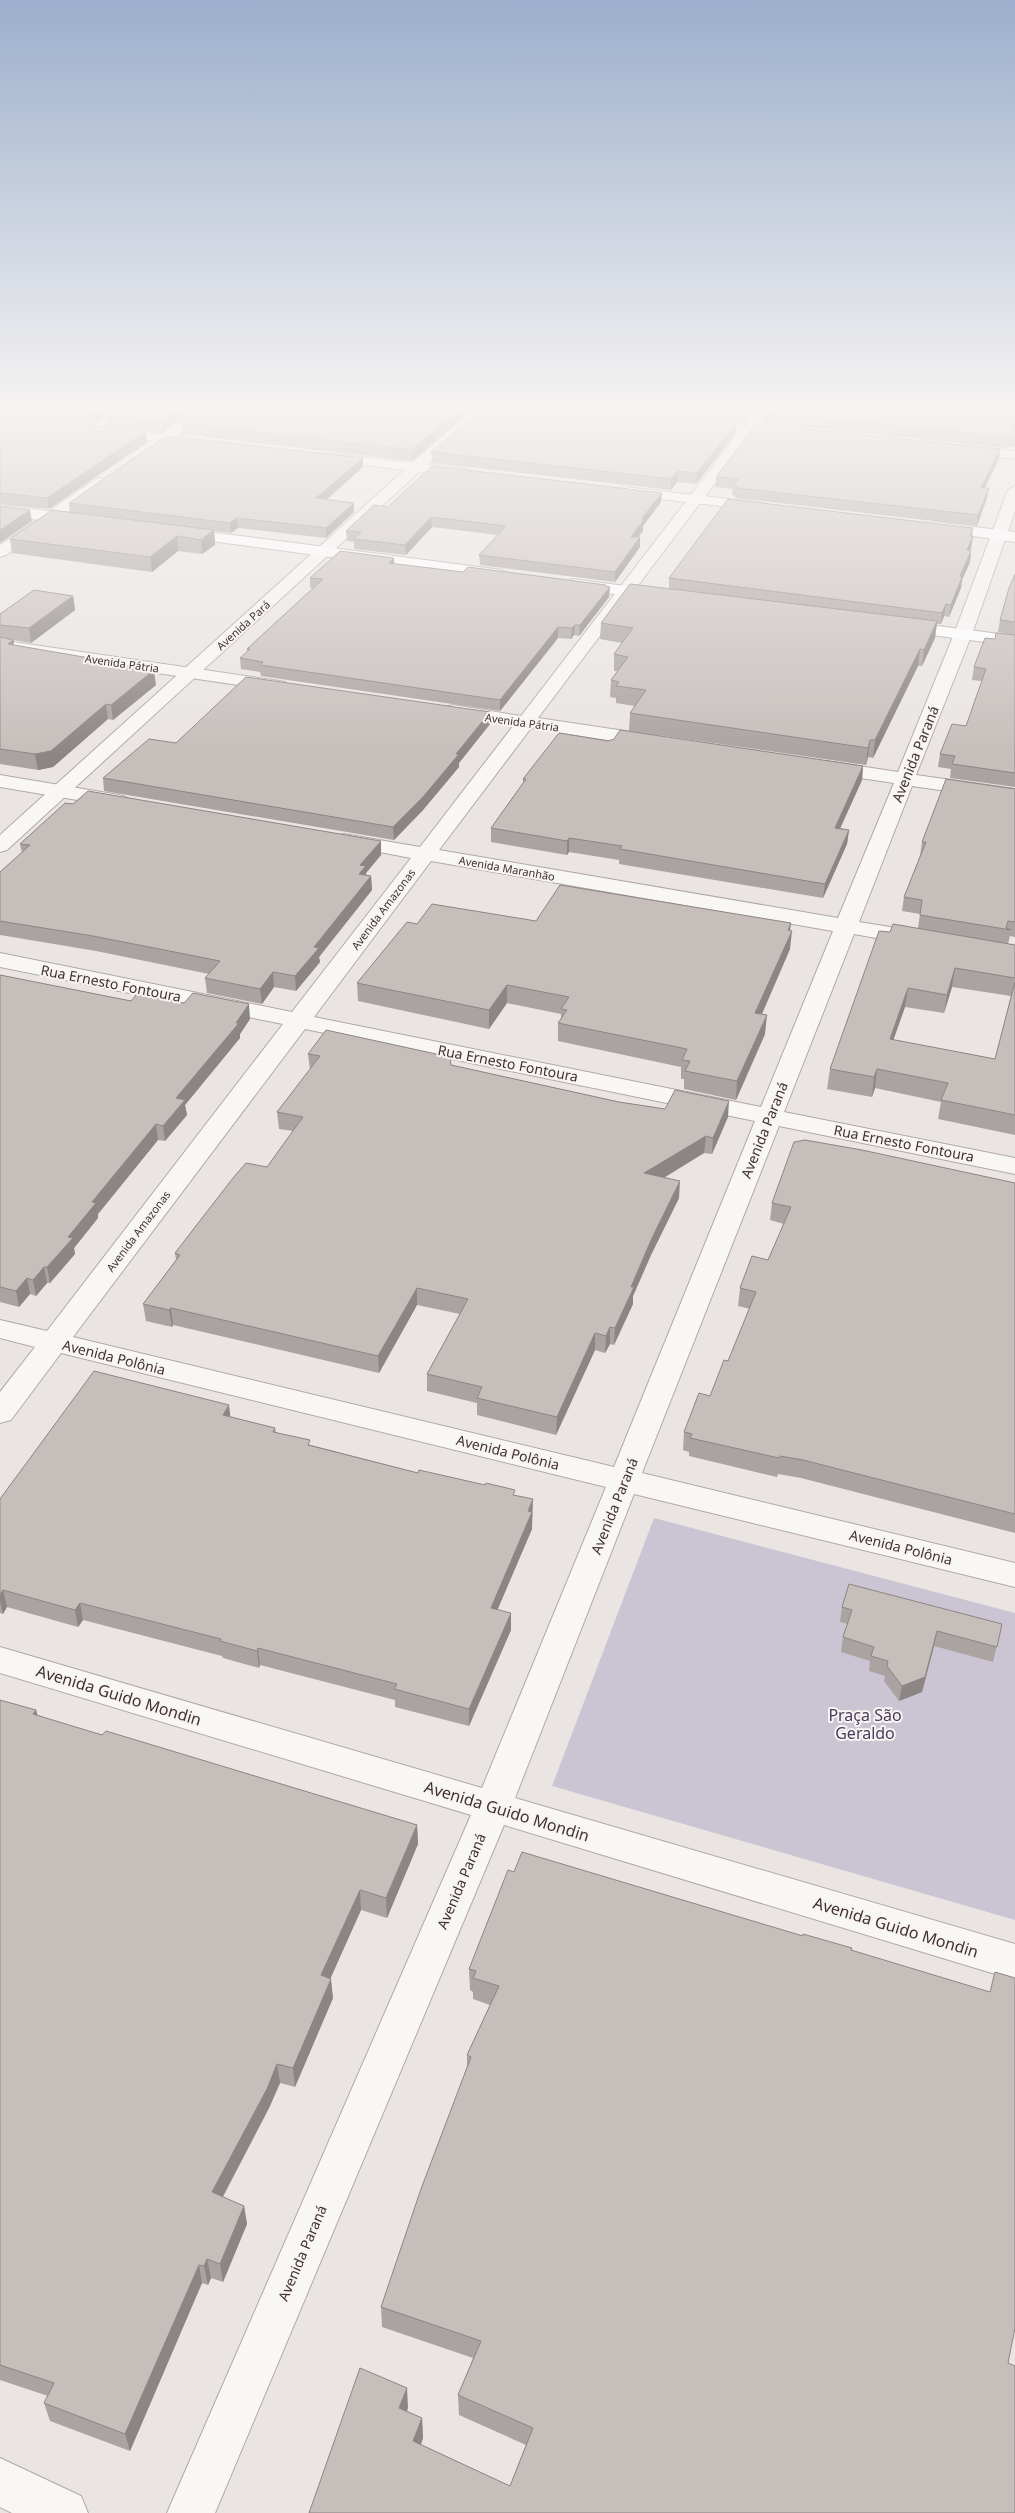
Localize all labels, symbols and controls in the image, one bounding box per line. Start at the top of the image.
street label: Avenida Pará [213,597,273,653]
street label: Avenida Pátria [84,650,160,676]
street label: Avenida Paraná [887,703,943,805]
street label: Avenida Pátria [484,709,560,735]
street label: Avenida Maranhão [458,852,557,884]
street label: Avenida Amazonas [348,865,418,953]
street label: Rua Ernesto Fontoura [39,960,183,1006]
street label: Rua Ernesto Fontoura [436,1040,580,1086]
street label: Avenida Paraná [736,1079,792,1181]
street label: Rua Ernesto Fontoura [832,1120,976,1166]
street label: Avenida Amazonas [103,1187,173,1275]
street label: Avenida Polônia [61,1335,167,1379]
street label: Avenida Polônia [455,1430,561,1474]
street label: Avenida Paraná [586,1455,642,1557]
street label: Avenida Polônia [848,1525,954,1569]
street label: Avenida Guido Mondin [34,1659,204,1731]
park label: Praça São Geraldo [828,1704,902,1744]
street label: Avenida Guido Mondin [422,1775,592,1847]
street label: Avenida Paraná [432,1830,490,1932]
street label: Avenida Guido Mondin [811,1891,981,1963]
street label: Avenida Paraná [273,2202,331,2304]

